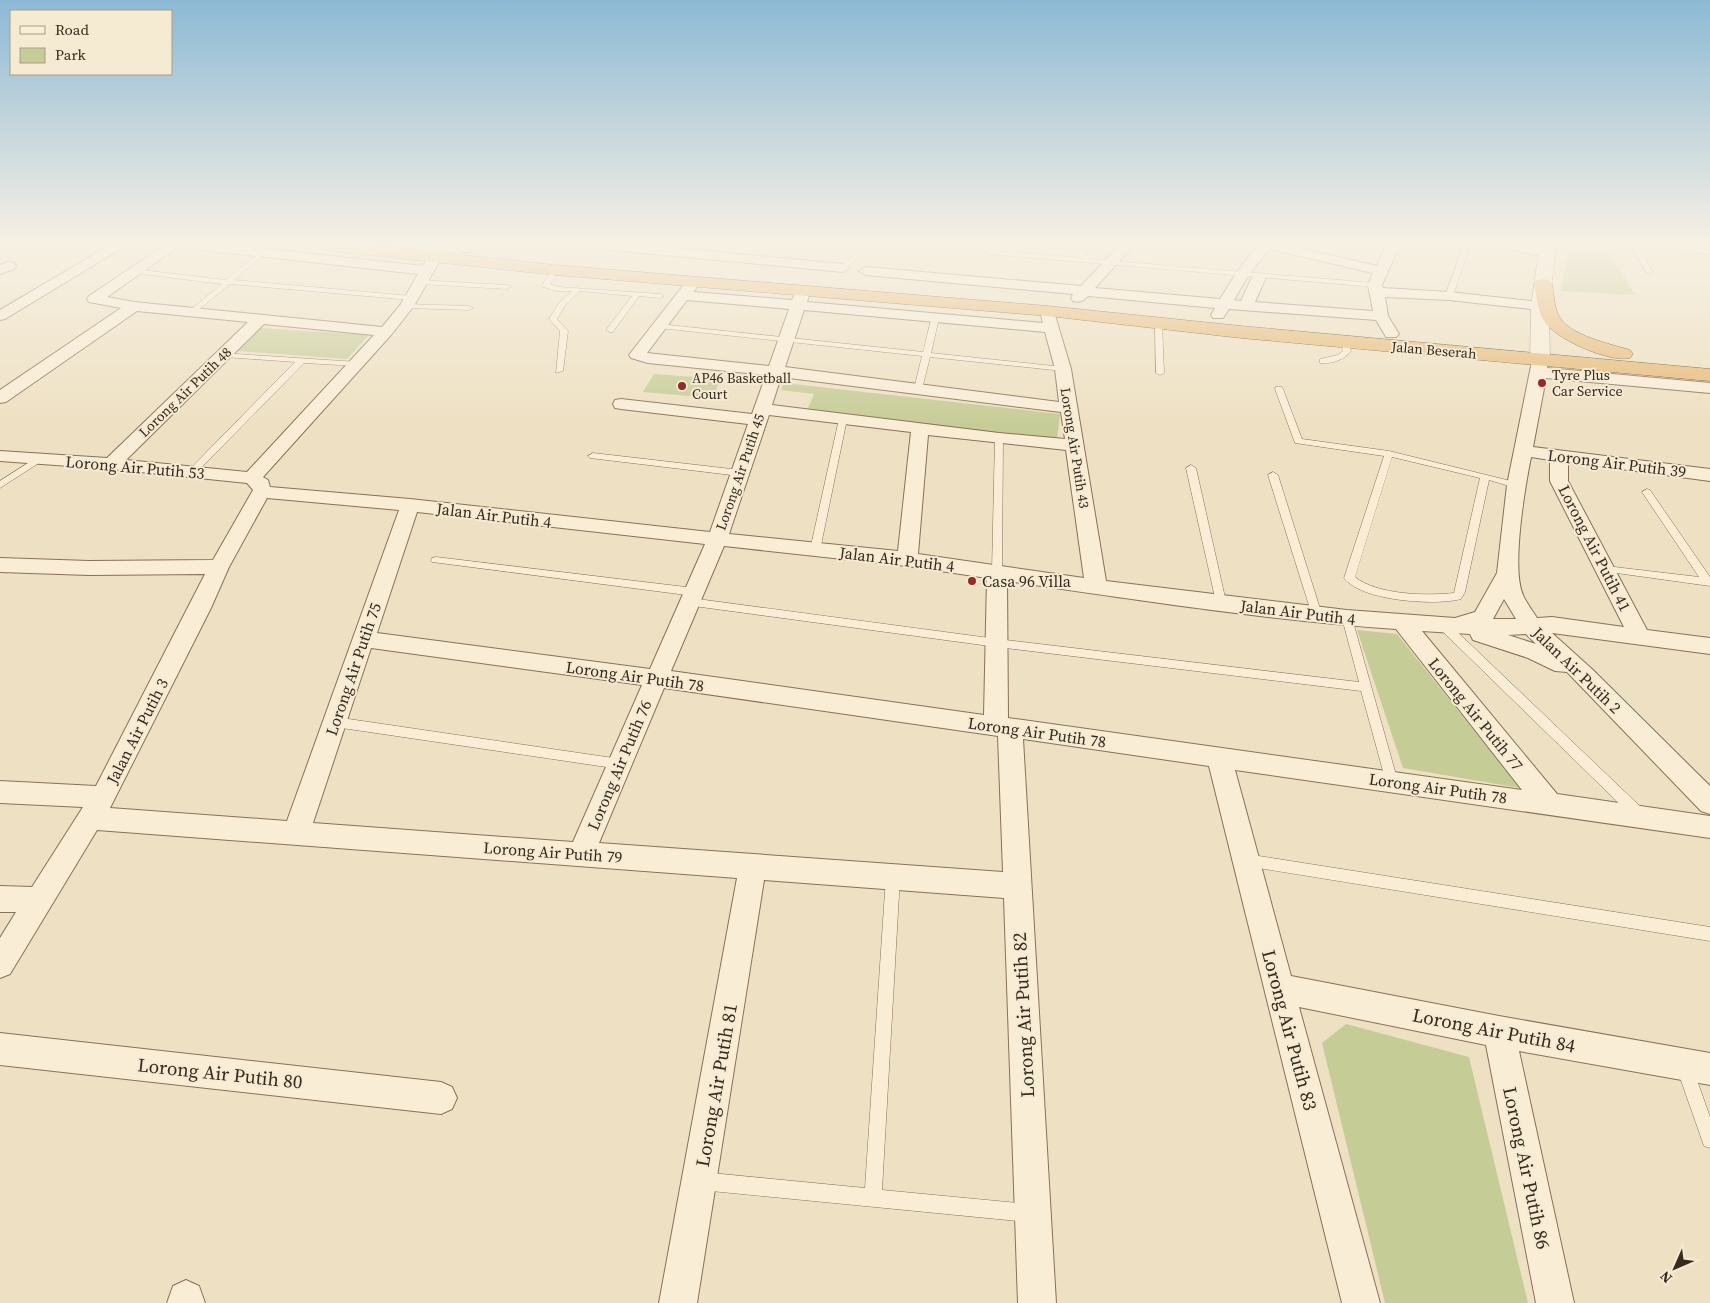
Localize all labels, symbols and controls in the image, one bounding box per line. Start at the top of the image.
legend [10,10,172,75]
text: Road [55,19,89,40]
text: Park [55,44,87,65]
street label: Jalan Beserah [1390,336,1477,364]
street label: Lorong Air Putih 48 [134,342,236,442]
place label: Tyre Plus Car Service [1552,365,1623,401]
place label: AP46 Basketball Court [692,368,791,404]
marker: Tyre Plus Car Service [1536,377,1548,389]
marker: AP46 Basketball Court [676,380,688,392]
street label: Lorong Air Putih 43 [1056,386,1094,510]
street label: Lorong Air Putih 45 [711,411,769,533]
street label: Lorong Air Putih 39 [1546,444,1688,482]
street label: Lorong Air Putih 53 [65,450,205,484]
street label: Lorong Air Putih 41 [1554,481,1636,615]
street label: Jalan Air Putih 4 [434,497,553,533]
street label: Jalan Air Putih 4 [837,541,956,577]
place label: Casa 96 Villa [982,570,1072,592]
marker: Casa 96 Villa [966,575,978,587]
street label: Jalan Air Putih 4 [1238,594,1357,630]
street label: Lorong Air Putih 75 [320,600,386,738]
street label: Jalan Air Putih 2 [1527,621,1626,718]
street label: Lorong Air Putih 77 [1424,653,1528,775]
street label: Lorong Air Putih 78 [564,655,706,697]
street label: Jalan Air Putih 3 [100,674,173,788]
street label: Lorong Air Putih 76 [582,697,656,833]
street label: Lorong Air Putih 78 [966,711,1108,753]
street label: Lorong Air Putih 78 [1367,767,1509,809]
street label: Lorong Air Putih 79 [483,836,623,868]
street label: Lorong Air Putih 82 [1006,932,1040,1098]
street label: Lorong Air Putih 83 [1256,947,1324,1113]
street label: Lorong Air Putih 81 [689,1001,743,1169]
street label: Lorong Air Putih 84 [1410,1001,1578,1059]
street label: Lorong Air Putih 80 [136,1051,304,1095]
street label: Lorong Air Putih 86 [1497,1084,1557,1252]
north arrow [1650,1243,1700,1293]
text: N [1655,1267,1676,1288]

